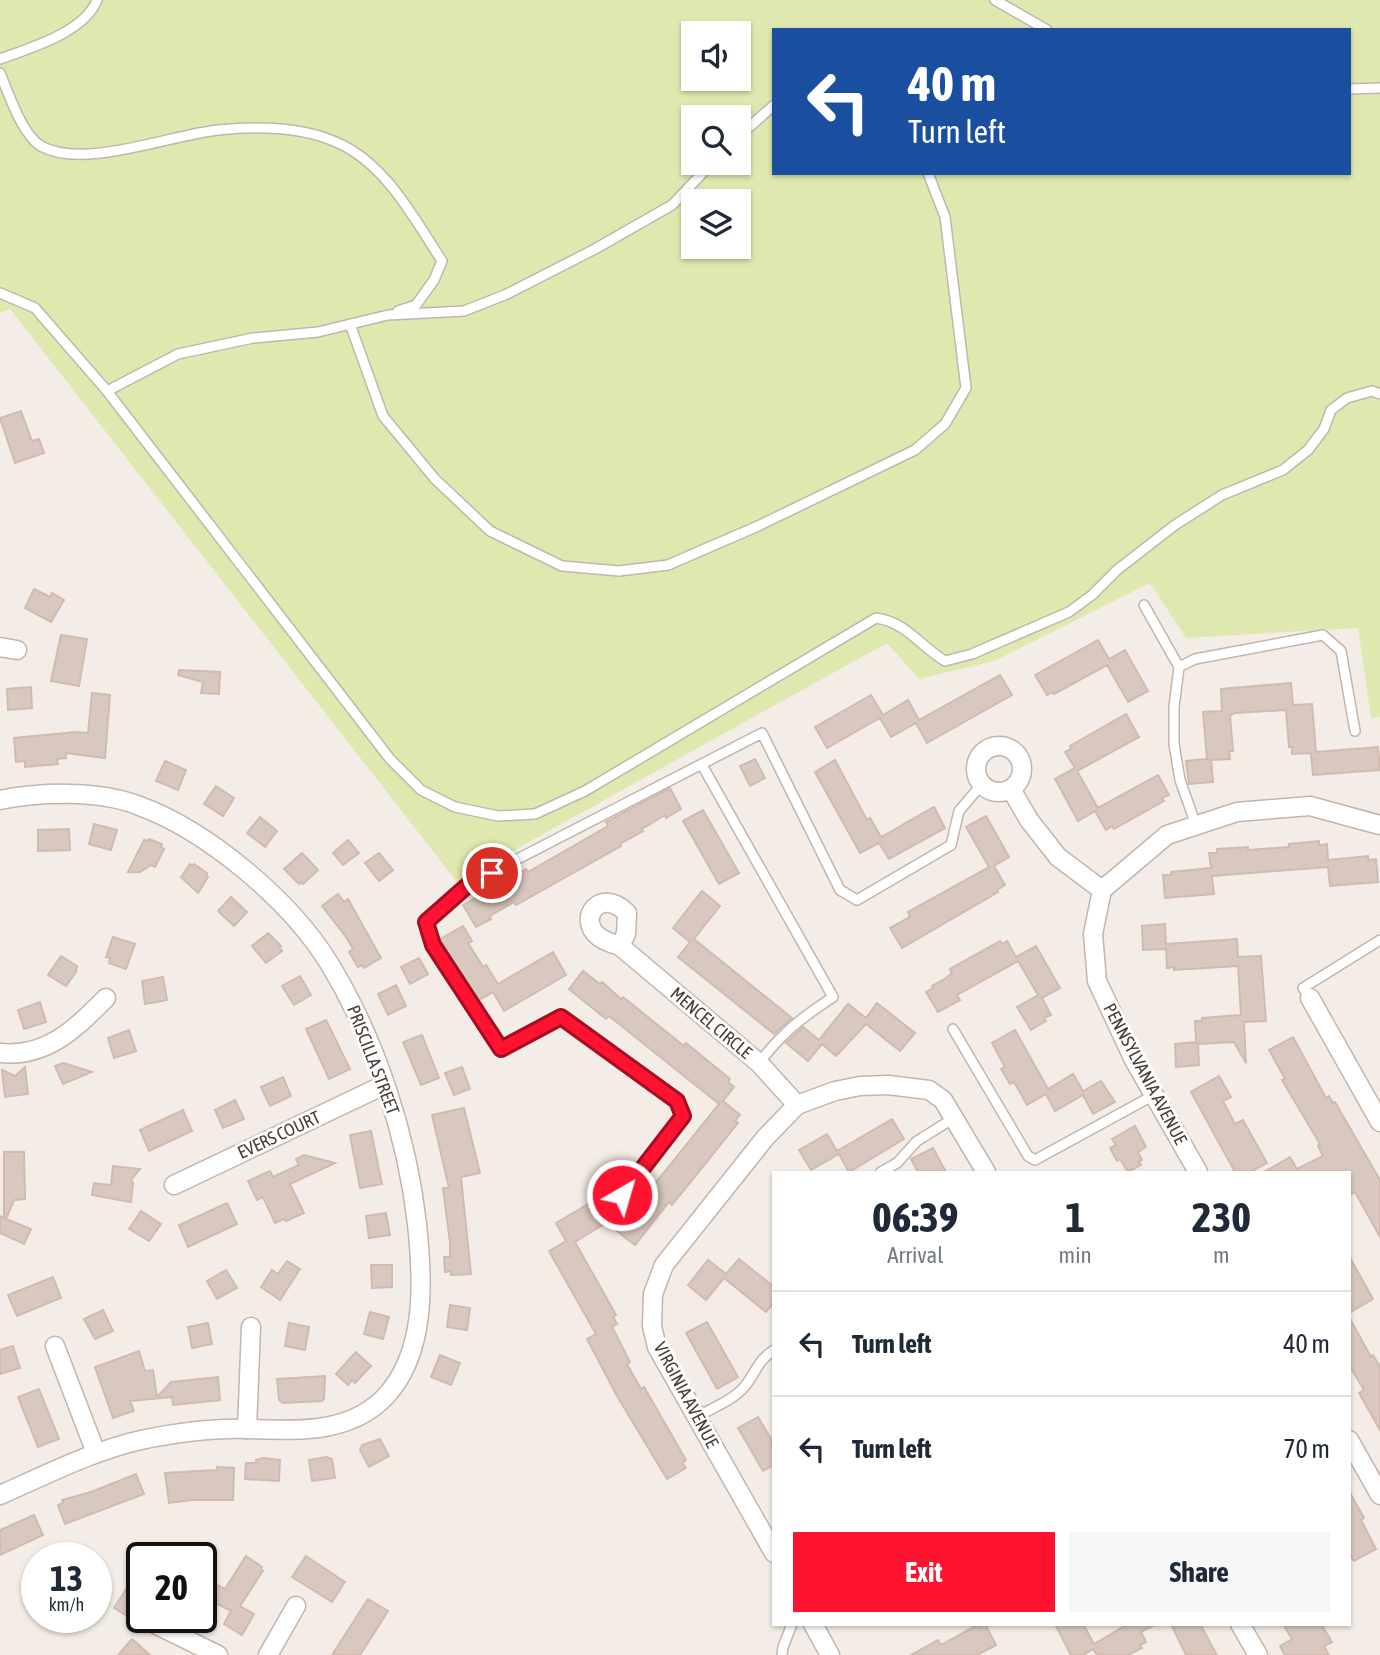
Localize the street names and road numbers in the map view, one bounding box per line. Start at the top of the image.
street label: MENCEL CIRCLE [666,982,757,1063]
street label: PENNSYLVANIA AVENUE [1099,1000,1192,1148]
street label: PRISCILLA STREET [343,1002,404,1118]
street label: EVERS COURT [234,1106,324,1163]
street label: VIRGINIA AVENUE [650,1338,723,1452]

